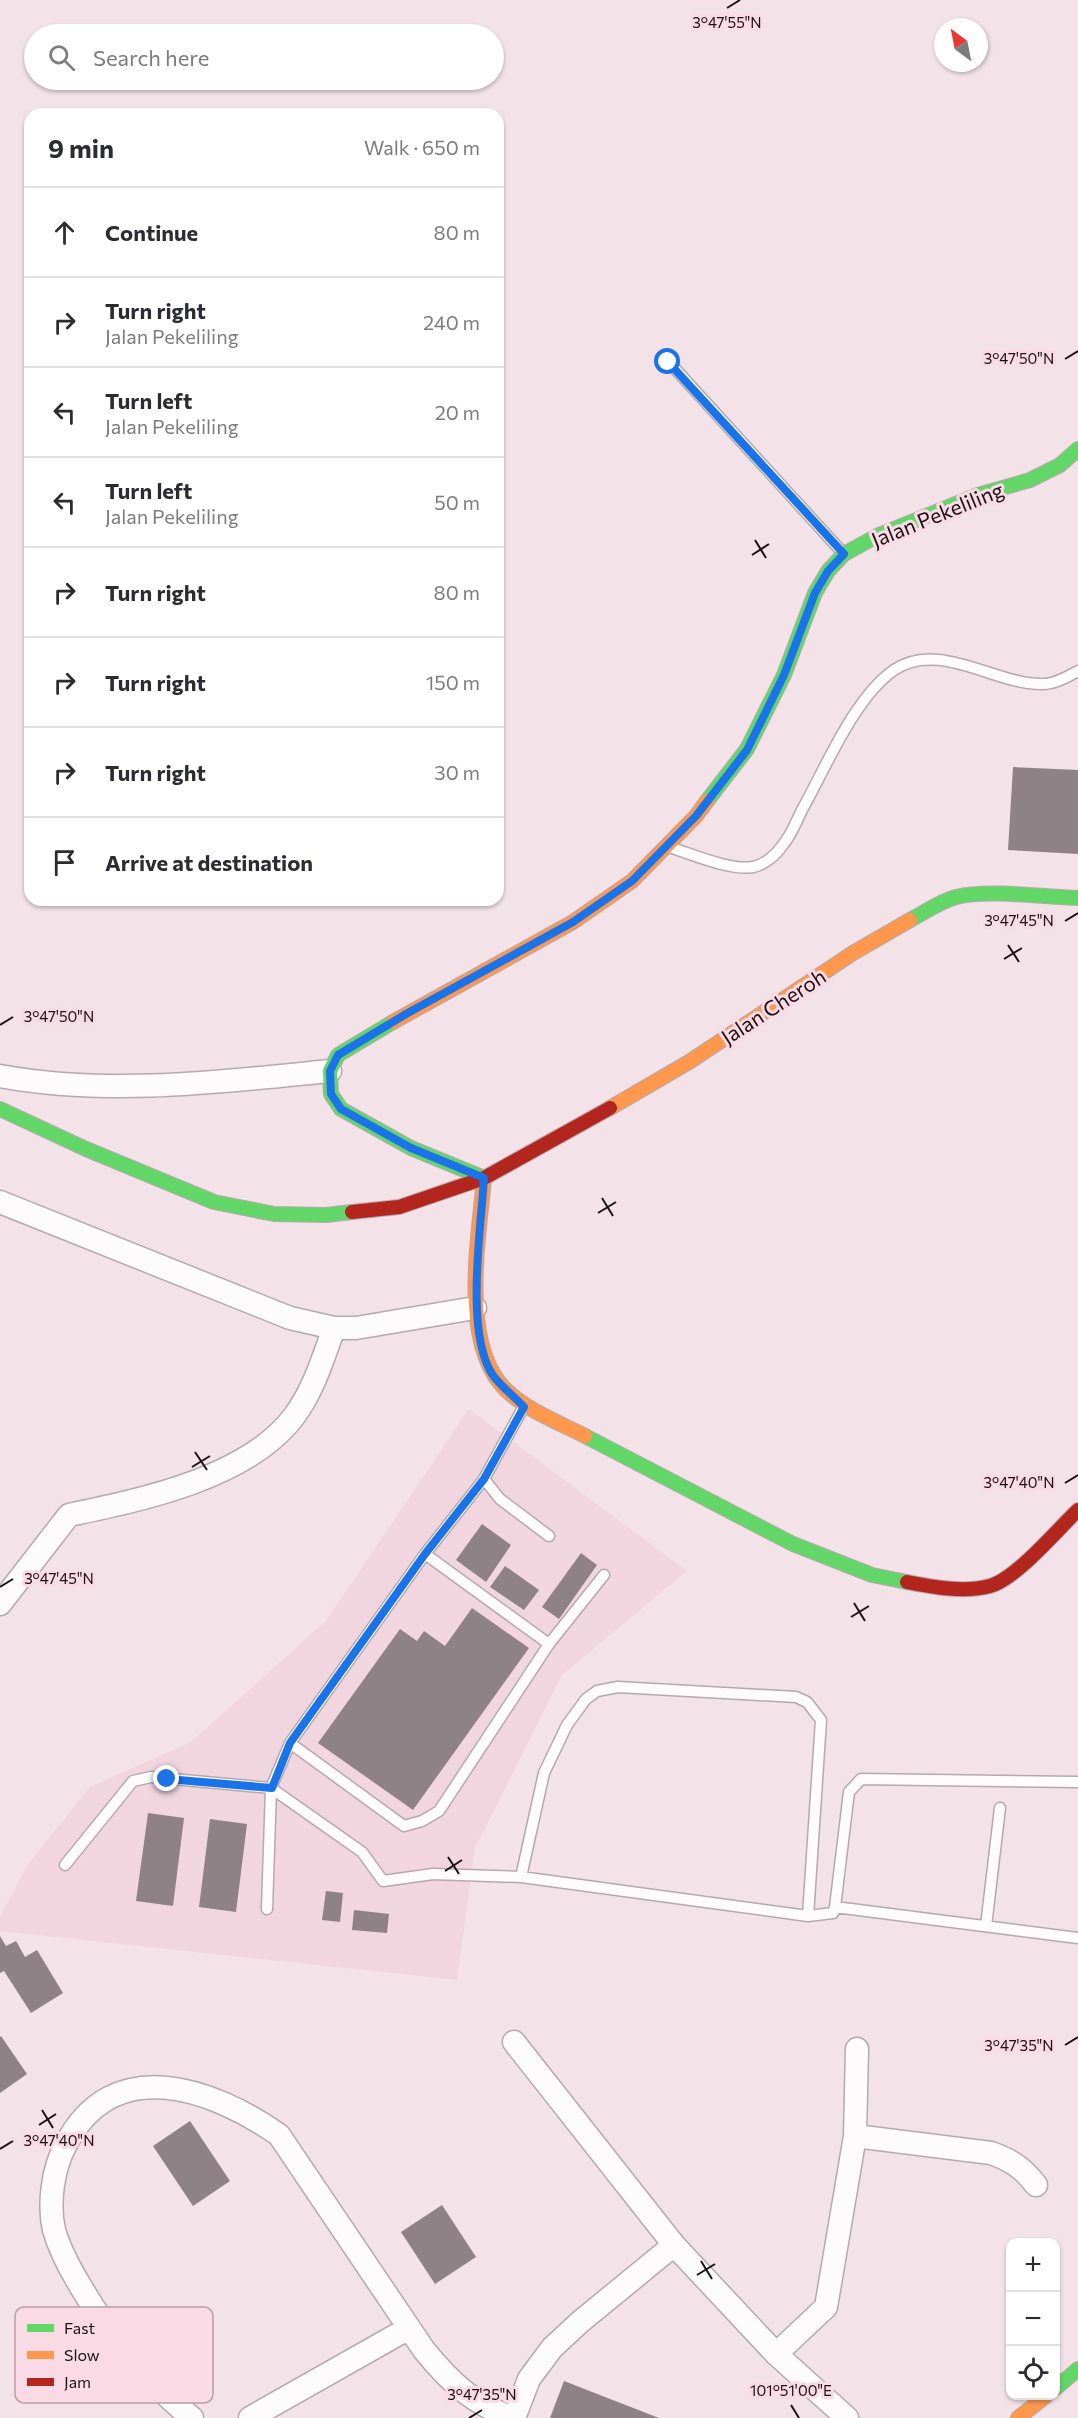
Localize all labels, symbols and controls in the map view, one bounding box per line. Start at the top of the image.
text: 3°47'55"N [692,13,762,31]
north arrow [934,18,988,72]
search box [24,24,504,90]
icon: search [45,41,78,74]
text: Search here [93,44,209,71]
text: 9 min [48,132,114,163]
text: Walk · 650 m [364,135,480,159]
icon: ahead [48,216,81,249]
text: Continue [105,219,198,246]
text: 80 m [434,220,480,244]
text: Turn right [105,297,206,324]
icon: right [48,306,81,339]
text: 240 m [423,310,480,334]
text: Jalan Pekeliling [105,324,239,348]
route start [654,348,680,374]
text: 3°47'50"N [984,349,1054,367]
text: Turn left [105,387,192,414]
icon: left [48,396,81,429]
text: 20 m [435,400,480,424]
text: Jalan Pekeliling [105,414,239,438]
street label: Jalan Pekeliling [867,476,1007,552]
text: Turn left [105,477,192,504]
icon: left [48,486,81,519]
text: 50 m [434,490,480,514]
text: Jalan Pekeliling [105,504,239,528]
icon: right [48,576,81,609]
text: Turn right [105,579,206,606]
text: 80 m [434,580,480,604]
icon: right [48,666,81,699]
text: Turn right [105,669,206,696]
text: 150 m [426,670,480,694]
icon: right [48,756,81,789]
text: Turn right [105,759,206,786]
text: 30 m [434,760,480,784]
icon: arrive [48,846,81,879]
text: Arrive at destination [105,849,313,876]
text: 3°47'45"N [984,911,1054,929]
street label: Jalan Cheroh [716,963,830,1049]
text: 3°47'50"N [24,1007,94,1025]
text: 3°47'40"N [984,1473,1054,1491]
text: 3°47'45"N [24,1569,94,1587]
route end [153,1765,179,1791]
text: 3°47'35"N [984,2036,1054,2054]
text: 3°47'40"N [24,2131,94,2149]
map controls [1006,2238,1060,2400]
button: + [1006,2238,1060,2292]
button: − [1006,2292,1060,2346]
legend [15,2307,213,2403]
text: Fast [64,2318,95,2337]
text: Slow [64,2345,100,2364]
button: locate [1006,2346,1060,2400]
text: Jam [64,2372,91,2391]
text: 101°51'00"E [750,2381,832,2399]
text: 3°47'35"N [447,2385,517,2403]

